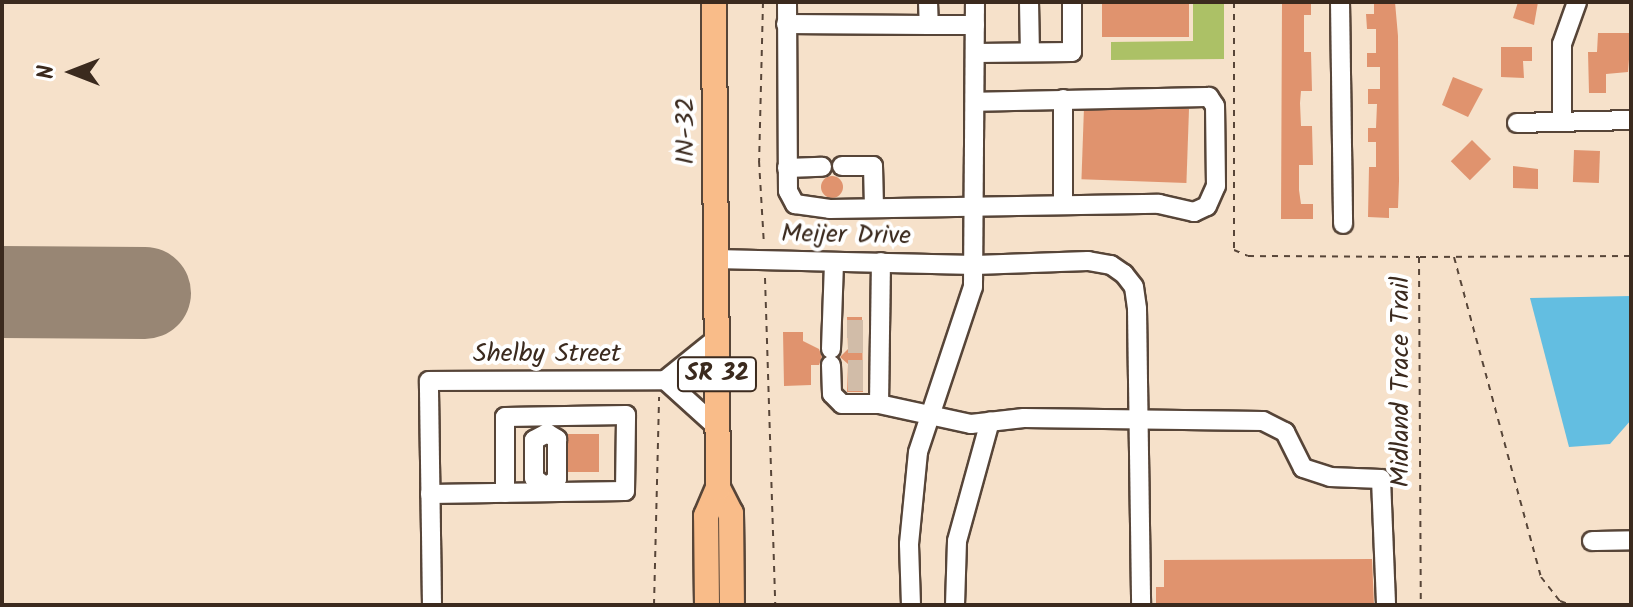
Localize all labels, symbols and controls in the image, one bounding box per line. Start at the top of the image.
north arrow [32,32,112,112]
text: N [30,65,65,79]
street label: IN-32 [671,97,703,165]
street label: Meijer Drive [781,219,911,253]
street label: Midland Trace Trail [1386,276,1418,488]
street label: Shelby Street [473,339,621,371]
road number: SR 32 [675,354,759,394]

